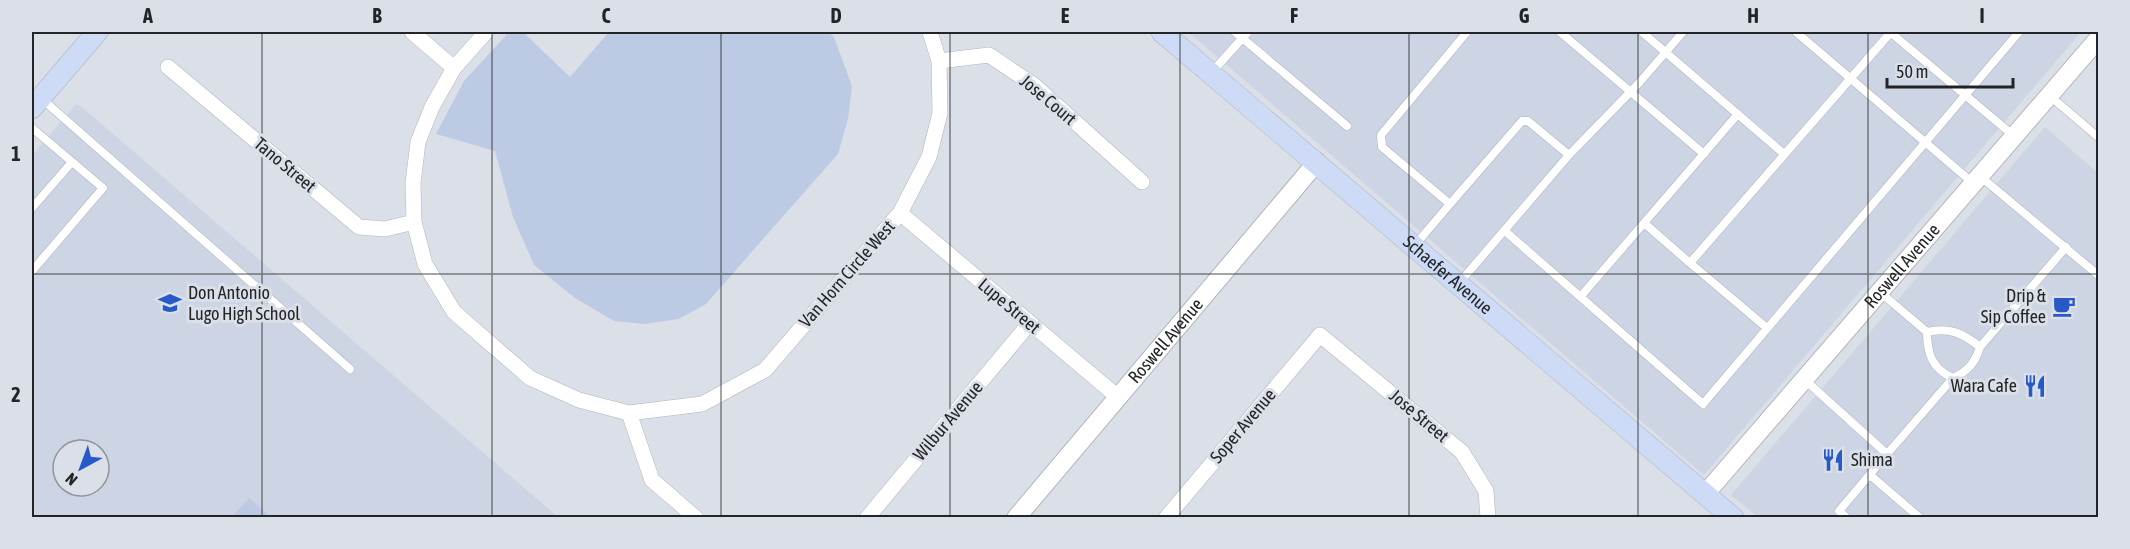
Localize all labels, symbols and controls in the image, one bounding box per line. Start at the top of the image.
text: A [142,4,153,27]
text: B [372,4,382,27]
text: C [602,4,611,27]
text: D [830,4,842,27]
text: E [1061,4,1070,27]
text: F [1290,4,1298,27]
text: G [1519,4,1530,27]
text: H [1747,4,1759,27]
text: I [1979,4,1985,27]
scale bar [1887,51,2013,89]
text: 50 m [1896,61,1928,82]
street label: Jose Court [1016,70,1081,129]
street label: Tano Street [250,133,320,196]
text: 1 [11,142,21,165]
street label: Van Horn Circle West [794,216,899,331]
street label: Roswell Avenue [1860,219,1944,312]
street label: Schaefer Avenue [1399,231,1497,318]
street label: Lupe Street [974,274,1045,338]
place label: Don Antonio Lugo High School [188,282,300,324]
place label: Drip & Sip Coffee [1981,285,2047,327]
school or university icon: Don Antonio Lugo High School [157,290,183,316]
cafe icon: Drip & Sip Coffee [2051,293,2077,319]
street label: Roswell Avenue [1124,294,1207,387]
restaurant icon: Wara Cafe [2022,373,2048,399]
place label: Wara Cafe [1951,375,2017,396]
street label: Wilbur Avenue [908,377,987,465]
text: 2 [11,383,21,406]
street label: Soper Avenue [1206,384,1280,467]
street label: Jose Street [1385,385,1453,446]
north arrow [51,438,111,498]
restaurant icon: Shima [1820,447,1846,473]
place label: Shima [1851,449,1893,470]
text: N [62,469,81,489]

